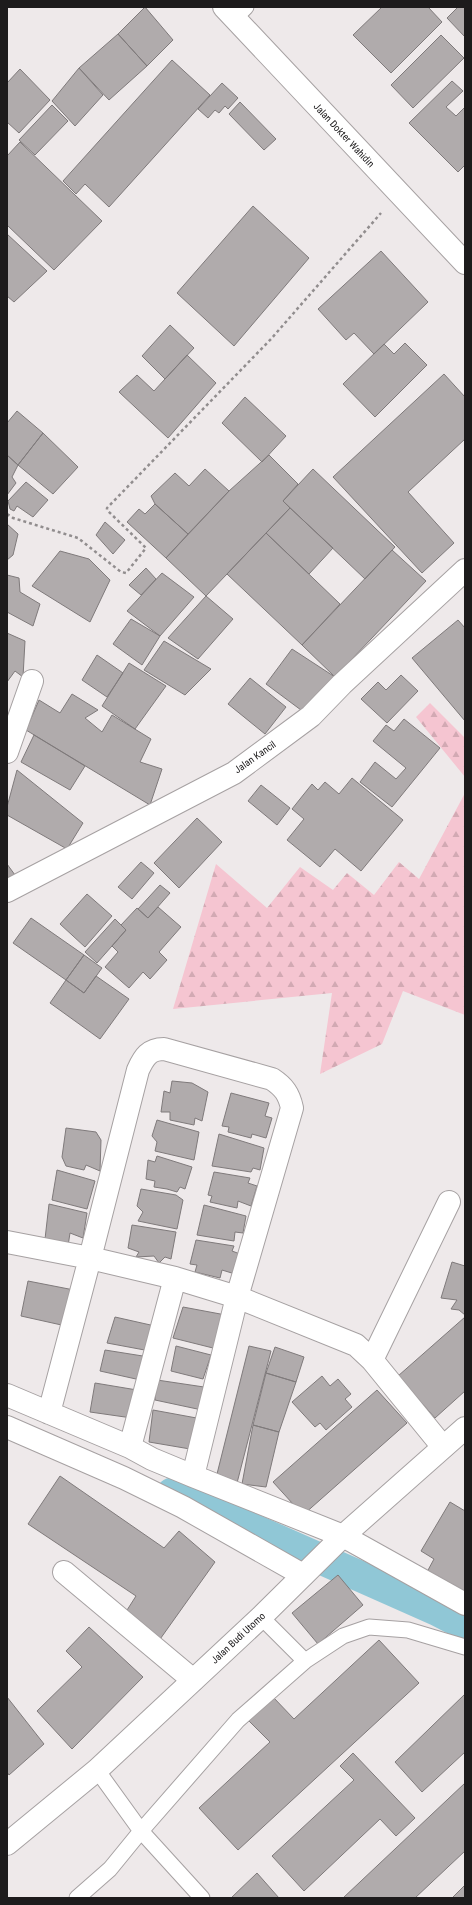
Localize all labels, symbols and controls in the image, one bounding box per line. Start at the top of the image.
street label: Jalan Dokter Wahidin [311,101,377,169]
street label: Jalan Kancil [232,739,278,775]
street label: Jalan Budi Utomo [209,1610,267,1666]

